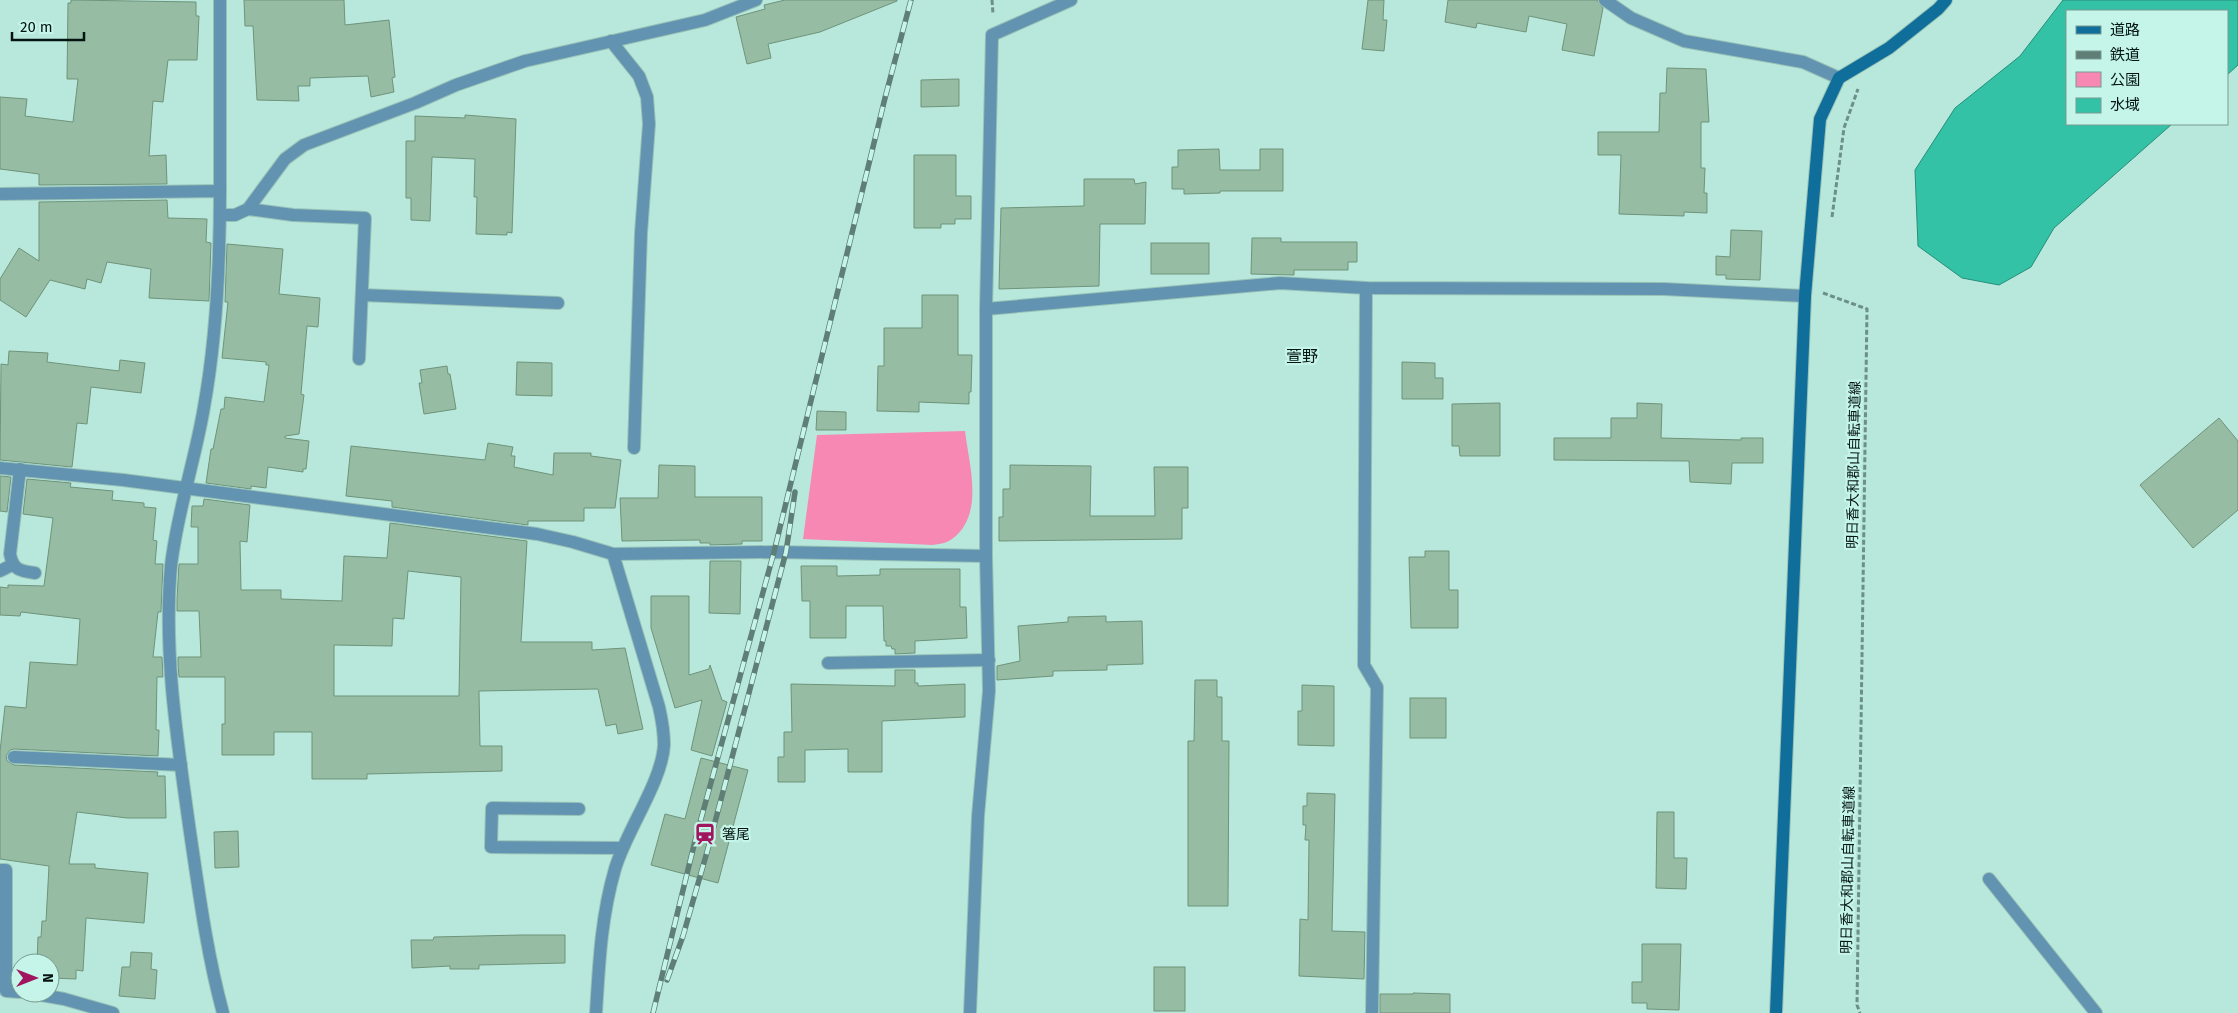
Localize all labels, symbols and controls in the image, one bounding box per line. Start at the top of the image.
scale bar [12,10,85,42]
legend [2066,10,2228,125]
text: 20 m [20,18,53,36]
text: 道路 [2110,21,2140,39]
text: 鉄道 [2110,46,2140,64]
text: 公園 [2110,71,2140,89]
text: 水域 [2110,96,2140,114]
district label: 萱野 [1286,347,1318,366]
street label: 明日香大和郡山自転車道線 [1844,381,1864,549]
street label: 明日香大和郡山自転車道線 [1838,786,1858,954]
station icon: 箸尾 [692,821,718,847]
place label: 箸尾 [722,826,750,843]
north arrow [10,953,60,1003]
text: N [39,973,56,983]

